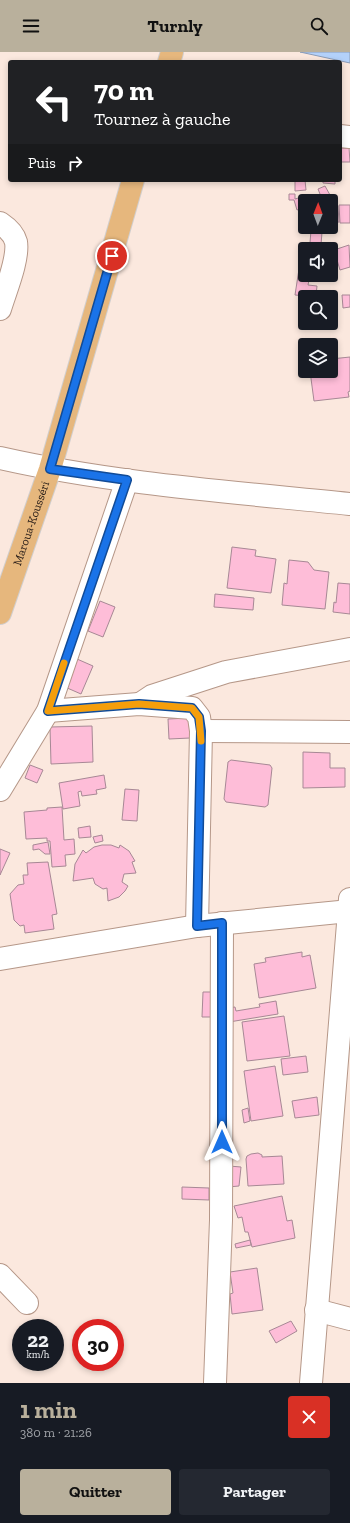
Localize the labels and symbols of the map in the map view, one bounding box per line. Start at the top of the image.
north arrow [298,194,338,234]
pin [95,239,129,273]
street label: Maroua-Kousséri [10,478,53,567]
position arrow [201,1121,243,1163]
speed limit sign: 30 [72,1319,124,1371]

